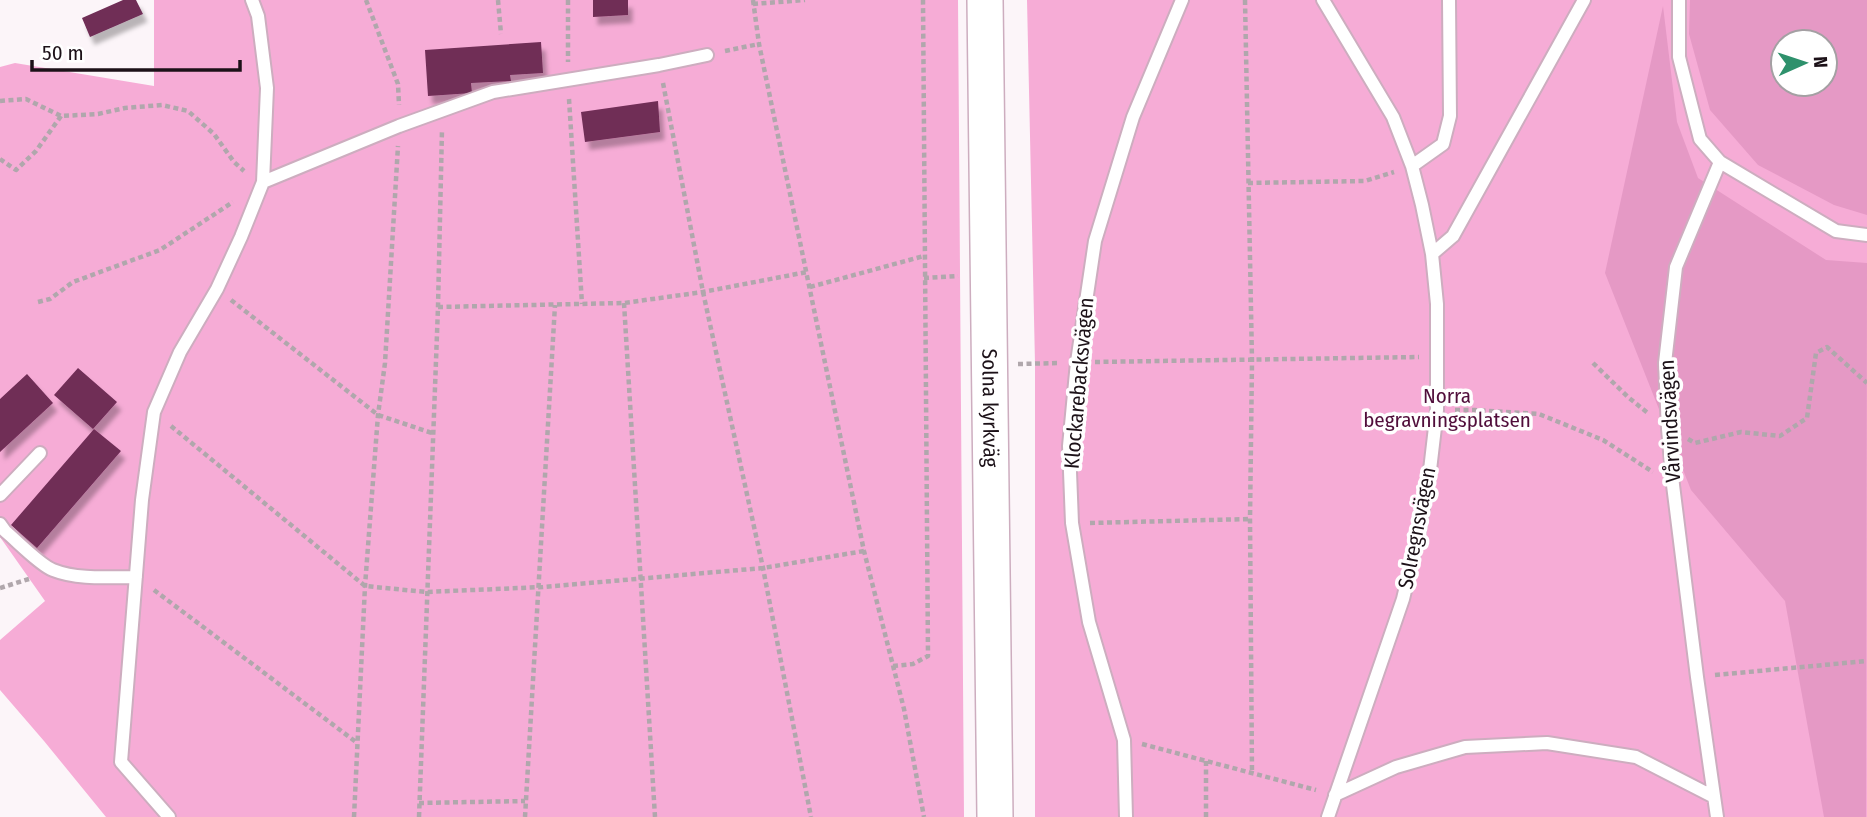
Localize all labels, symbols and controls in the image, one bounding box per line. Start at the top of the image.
scale bar [32,28,240,72]
north arrow [1769,28,1839,98]
text: 50 m [42,40,84,66]
text: N [1809,56,1832,68]
street label: Klockarebacksvägen [1059,296,1099,470]
street label: Solna kyrkväg [976,348,1004,468]
street label: Vårvindsvägen [1654,359,1686,483]
park label: Norra begravningsplatsen [1363,383,1531,433]
street label: Solregnsvägen [1392,465,1442,591]

